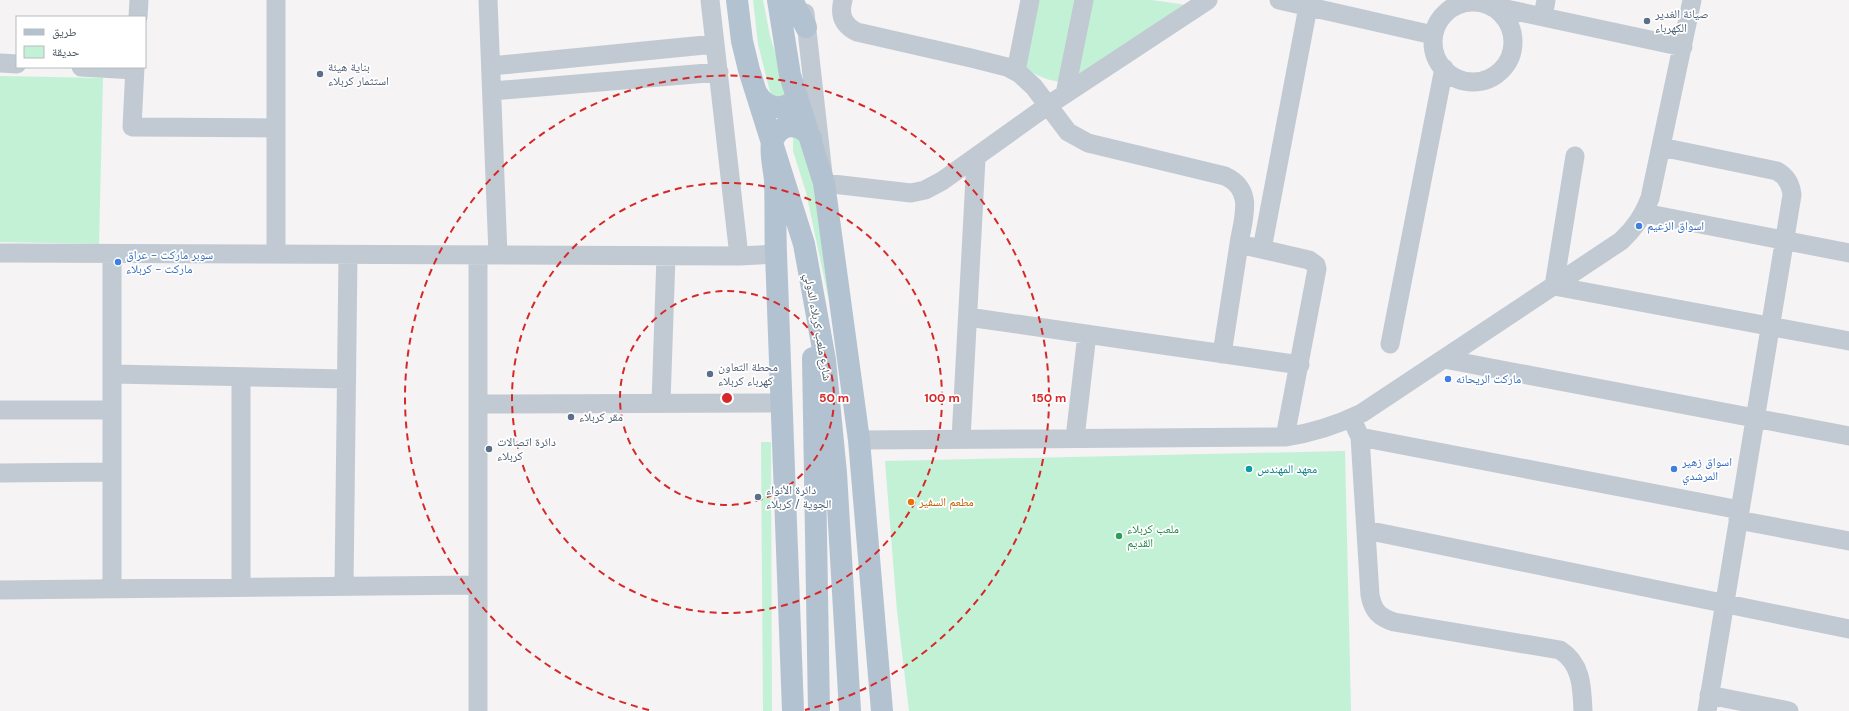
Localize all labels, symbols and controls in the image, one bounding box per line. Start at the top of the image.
place label: صيانة الغدير الكهرباء [1654,6,1709,36]
legend [16,16,146,68]
marker: صيانة الغدير الكهرباء [1642,16,1652,26]
text: طريق [52,24,77,40]
text: حديقة [52,44,80,60]
place label: بناية هيئة استثمار كربلاء [328,59,389,89]
marker: بناية هيئة استثمار كربلاء [315,69,325,79]
place label: اسواق الزعيم [1647,218,1704,234]
marker: اسواق الزعيم [1634,221,1644,231]
place label: سوبر ماركت - عراق ماركت - كربلاء [126,247,213,277]
marker: سوبر ماركت - عراق ماركت - كربلاء [113,257,123,267]
street label: شارع ملعب كربلاء الدولي [799,272,835,382]
place label: محطة التعاون كهرباء كربلاء [718,359,778,389]
marker: محطة التعاون كهرباء كربلاء [705,369,715,379]
place label: ماركت الريحانه [1456,371,1521,387]
marker: ماركت الريحانه [1443,374,1453,384]
text: 50 m [819,390,849,406]
text: 100 m [924,390,960,406]
text: 150 m [1032,390,1066,406]
centre of rings [720,391,734,405]
place label: مقر كربلاء [579,409,623,425]
marker: مقر كربلاء [566,412,576,422]
place label: دائرة اتصالات كربلاء [497,434,556,464]
marker: دائرة اتصالات كربلاء [484,444,494,454]
place label: اسواق زهير المرشدي [1681,454,1732,486]
place label: معهد المهندس [1257,461,1317,477]
marker: معهد المهندس [1244,464,1254,474]
marker: اسواق زهير المرشدي [1669,464,1679,474]
place label: دائرة الأنواء الجوية / كربلاء [766,482,831,512]
marker: دائرة الأنواء الجوية / كربلاء [753,492,763,502]
place label: مطعم السفير [918,494,974,510]
marker: مطعم السفير [906,497,916,507]
place label: ملعب كربلاء القديم [1127,521,1179,551]
marker: ملعب كربلاء القديم [1114,531,1124,541]

